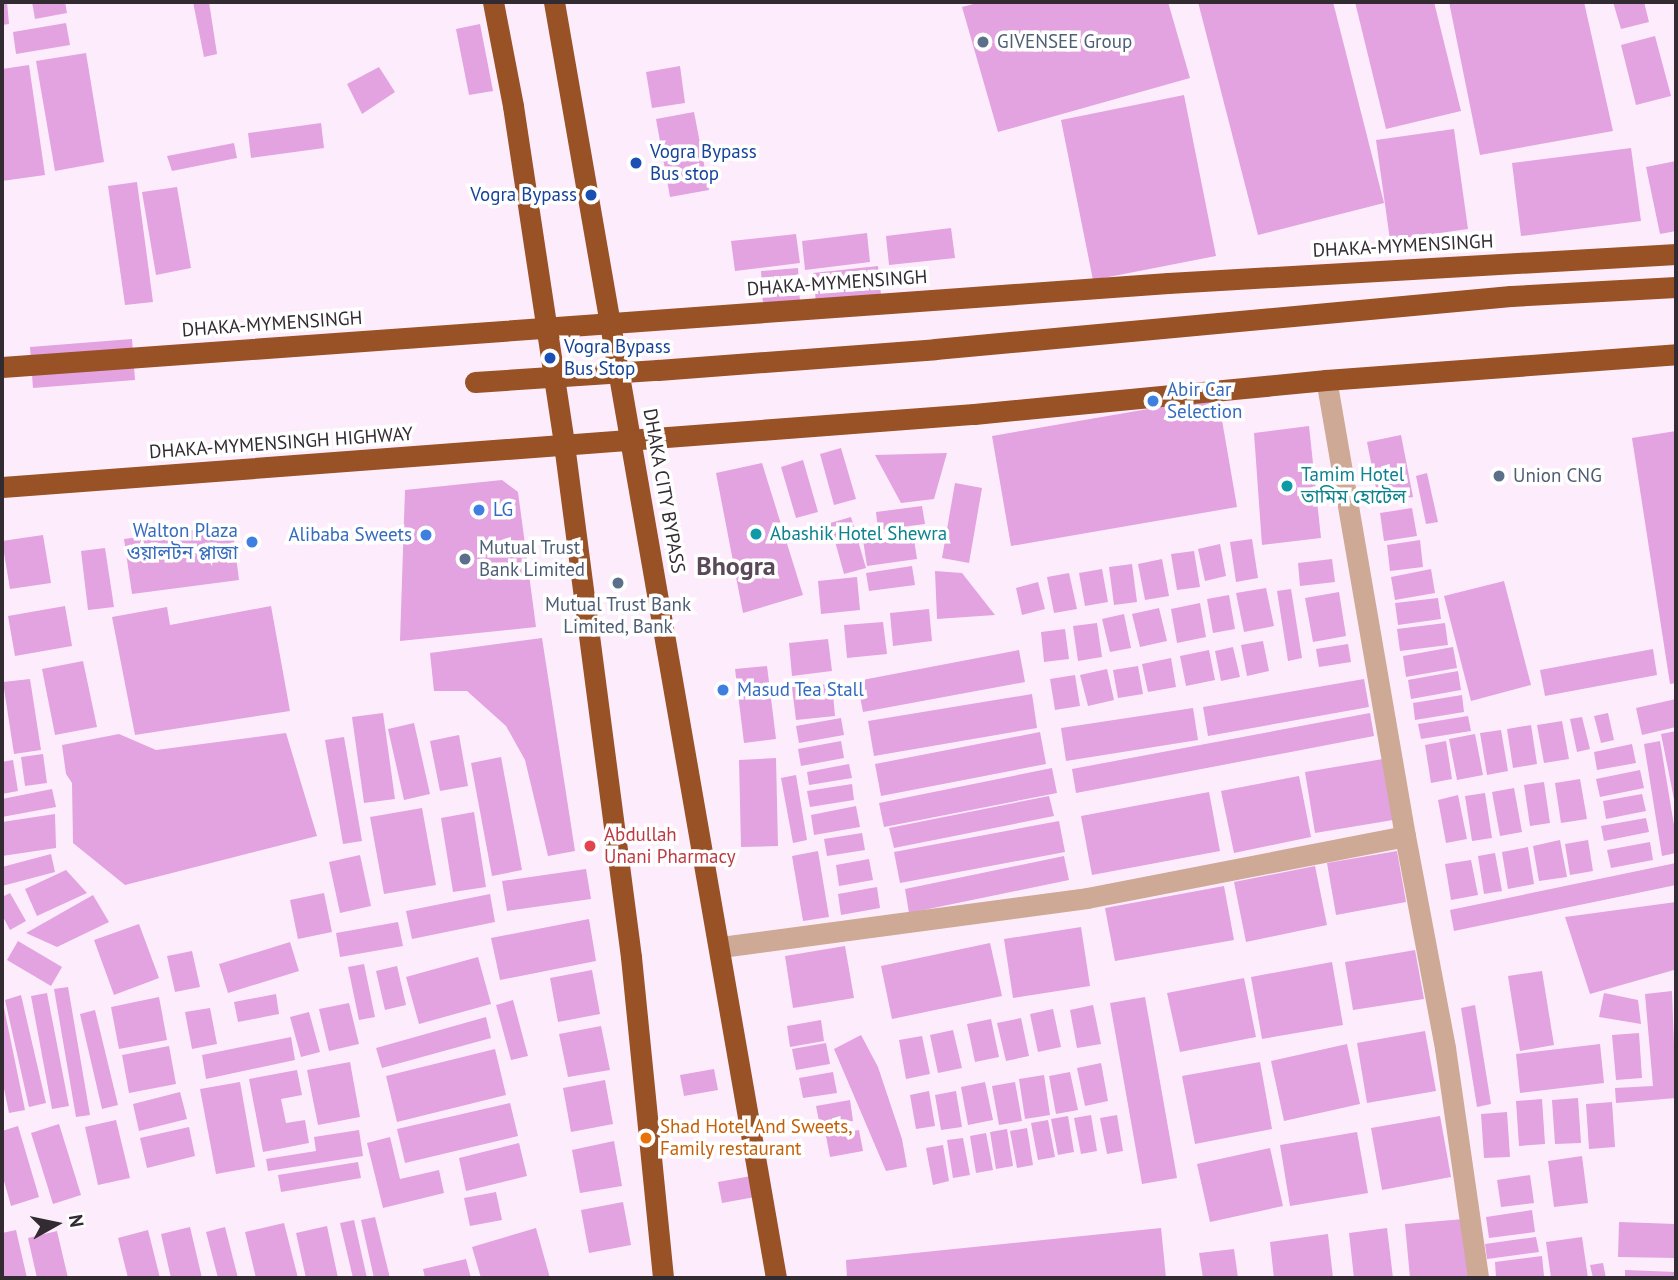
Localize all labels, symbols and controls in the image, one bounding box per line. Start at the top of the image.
place label: GIVENSEE Group [997,31,1132,53]
marker: GIVENSEE Group [975,34,991,50]
place label: Vogra Bypass Bus stop [650,141,757,185]
marker: Vogra Bypass Bus stop [628,155,644,171]
place label: Vogra Bypass [470,184,577,206]
marker: Vogra Bypass [583,187,599,203]
street label: DHAKA-MYMENSINGH [1312,230,1494,262]
street label: DHAKA-MYMENSINGH [746,265,928,301]
street label: DHAKA-MYMENSINGH [181,306,363,342]
place label: Vogra Bypass Bus Stop [564,336,671,380]
marker: Vogra Bypass Bus Stop [542,350,558,366]
place label: Abir Car Selection [1167,379,1242,423]
marker: Abir Car Selection [1145,393,1161,409]
street label: DHAKA CITY BYPASS [638,406,690,576]
street label: DHAKA-MYMENSINGH HIGHWAY [148,422,414,464]
place label: Tamim Hotel তামিম হোটেল [1301,464,1406,508]
place label: Union CNG [1513,465,1602,487]
marker: Union CNG [1491,468,1507,484]
marker: Tamim Hotel তামিম হোটেল [1279,478,1295,494]
place label: LG [493,499,513,521]
marker: LG [471,502,487,518]
place label: Walton Plaza ওয়ালটন প্লাজা [126,520,238,564]
place label: Abashik Hotel Shewra [770,523,948,545]
place label: Alibaba Sweets [288,524,412,546]
marker: Abashik Hotel Shewra [748,526,764,542]
marker: Alibaba Sweets [418,527,434,543]
marker: Walton Plaza ওয়ালটন প্লাজা [244,534,260,550]
place label: Mutual Trust Bank Limited [479,537,586,581]
district label: Bhogra [696,550,776,582]
marker: Mutual Trust Bank Limited [457,551,473,567]
marker: Mutual Trust Bank Limited, Bank [610,575,626,591]
place label: Mutual Trust Bank Limited, Bank [545,594,691,638]
place label: Masud Tea Stall [737,679,864,701]
marker: Masud Tea Stall [715,682,731,698]
place label: Abdullah Unani Pharmacy [604,824,736,868]
marker: Abdullah Unani Pharmacy [582,838,598,854]
place label: Shad Hotel And Sweets, Family restaurant [660,1116,853,1160]
marker: Shad Hotel And Sweets, Family restaurant [638,1130,654,1146]
north arrow [21,1189,91,1259]
text: N [64,1213,90,1229]

